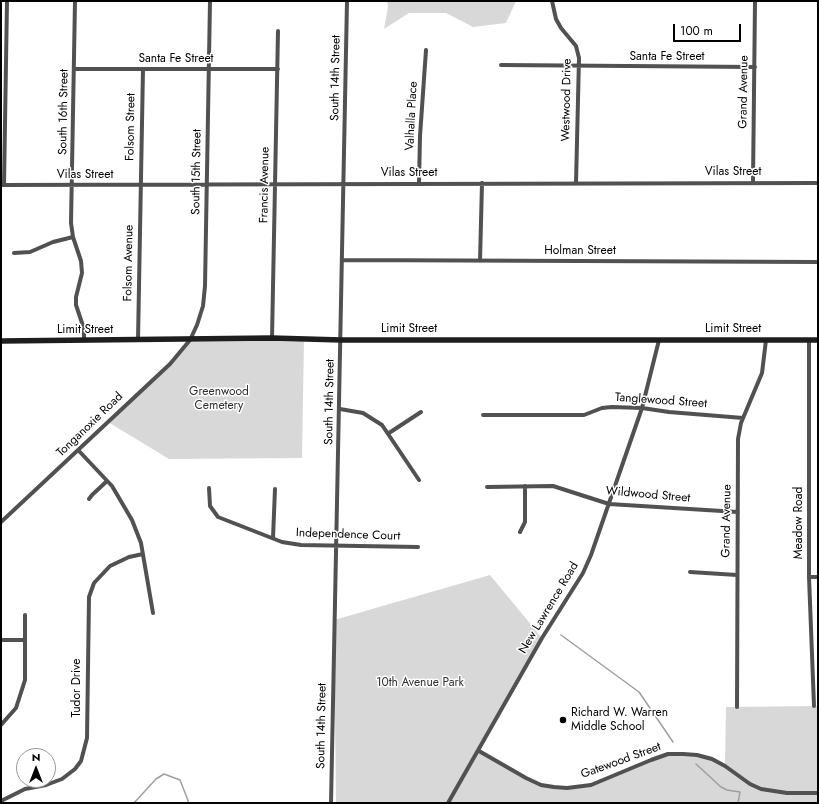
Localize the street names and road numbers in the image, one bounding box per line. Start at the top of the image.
street label: South 14th Street [328,35,344,121]
street label: Santa Fe Street [630,50,704,64]
street label: Santa Fe Street [139,52,213,66]
street label: Grand Avenue [736,55,752,129]
street label: Westwood Drive [559,58,575,142]
street label: South 16th Street [56,69,72,155]
street label: Valhalla Place [403,81,421,151]
street label: Folsom Street [123,93,139,161]
street label: South 15th Street [189,129,205,215]
street label: Francis Avenue [257,147,273,223]
street label: Vilas Street [705,165,761,179]
street label: Vilas Street [381,166,437,180]
street label: Vilas Street [57,168,113,182]
street label: Folsom Avenue [121,225,137,301]
street label: Holman Street [544,244,616,258]
street label: Limit Street [381,322,437,336]
street label: Limit Street [705,322,761,336]
street label: Limit Street [57,323,113,337]
street label: South 14th Street [322,359,338,445]
street label: Tonganoxie Road [54,390,126,460]
street label: Tanglewood Street [615,391,707,411]
street label: Wildwood Street [605,484,691,506]
street label: Grand Avenue [719,484,735,558]
street label: Meadow Road [792,487,806,559]
street label: Independence Court [296,526,400,544]
street label: New Lawrence Road [516,560,582,656]
street label: Tudor Drive [70,659,84,717]
street label: South 14th Street [314,683,330,769]
street label: Gatewood Street [579,740,663,782]

